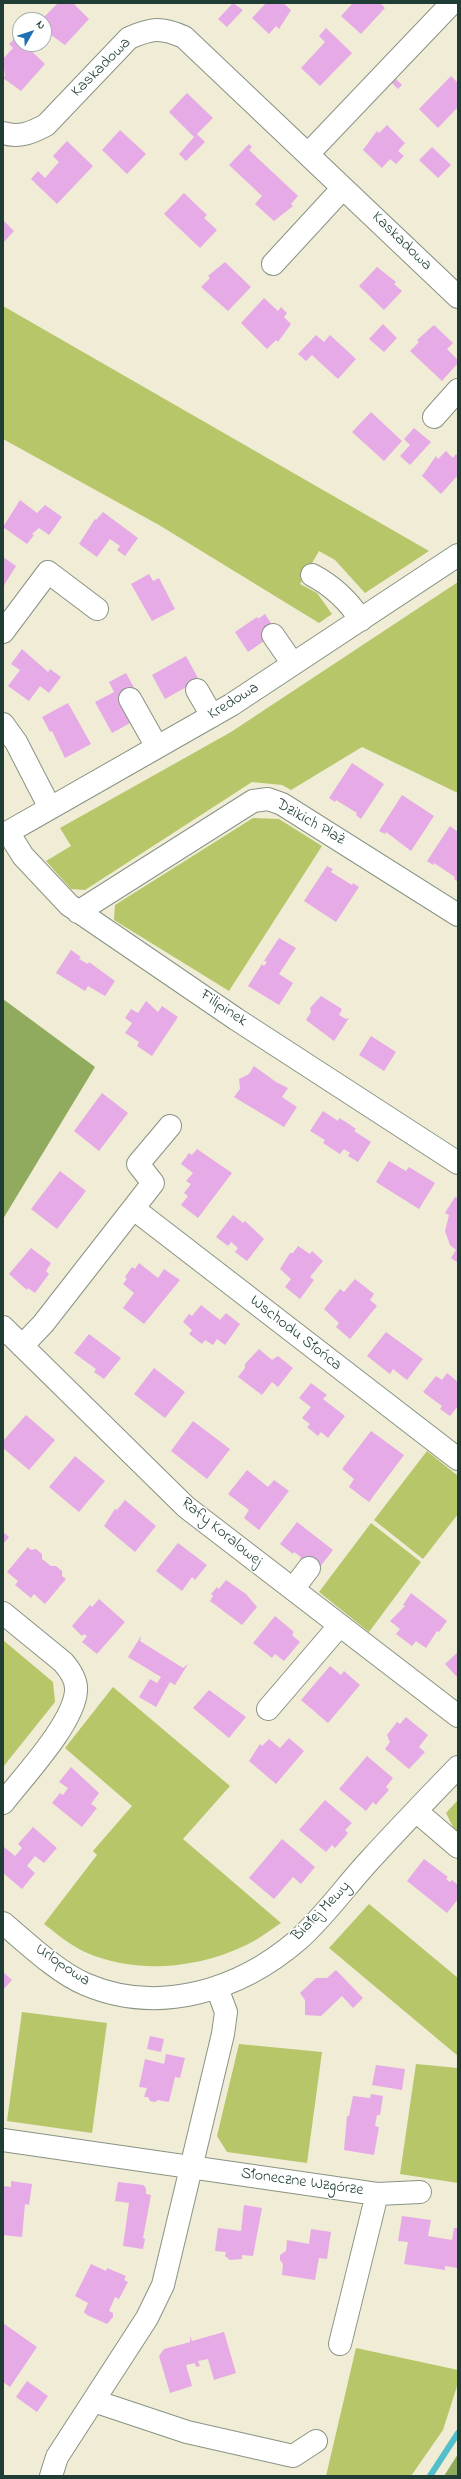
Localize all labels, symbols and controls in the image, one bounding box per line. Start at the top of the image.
north arrow [12,12,52,52]
text: N [32,17,49,33]
street label: Kaskadowa [68,34,136,102]
street label: Kaskadowa [367,208,435,276]
street label: Kredowa [205,679,263,725]
street label: Dzikich Plaż [272,796,348,850]
street label: Filipinek [196,986,250,1032]
street label: Wschodu Słońca [245,1292,345,1376]
street label: Rafy Koralowej [176,1494,266,1572]
street label: Białej Mewy [289,1878,355,1946]
street label: Urlopowa [31,1941,93,1991]
street label: Słoneczne Wzgórze [239,2165,365,2201]

